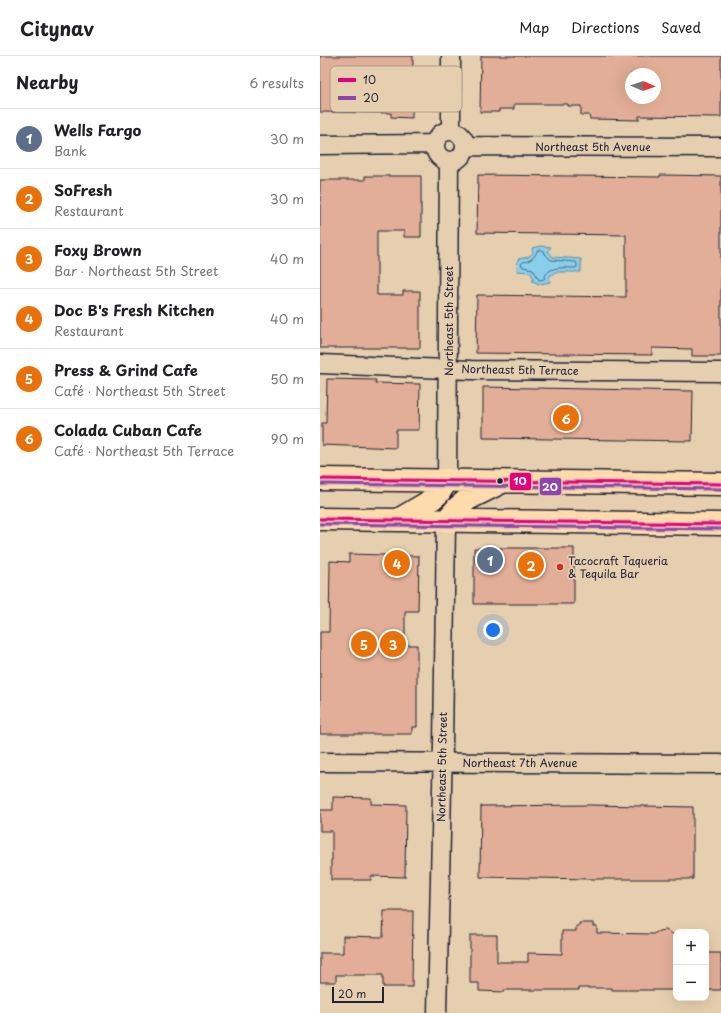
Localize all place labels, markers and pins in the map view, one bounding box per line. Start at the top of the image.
pin: 6 [553,403,579,433]
unlabelled marker [495,476,505,486]
pin: 1 [477,545,503,575]
pin: 4 [384,548,410,578]
pin: 2 [518,550,544,580]
place label: Tacocraft Taqueria & Tequila Bar [568,552,668,582]
marker: Tacocraft Taqueria & Tequila Bar [555,562,565,572]
pin: 5 [351,629,377,659]
pin: 3 [380,629,406,659]

